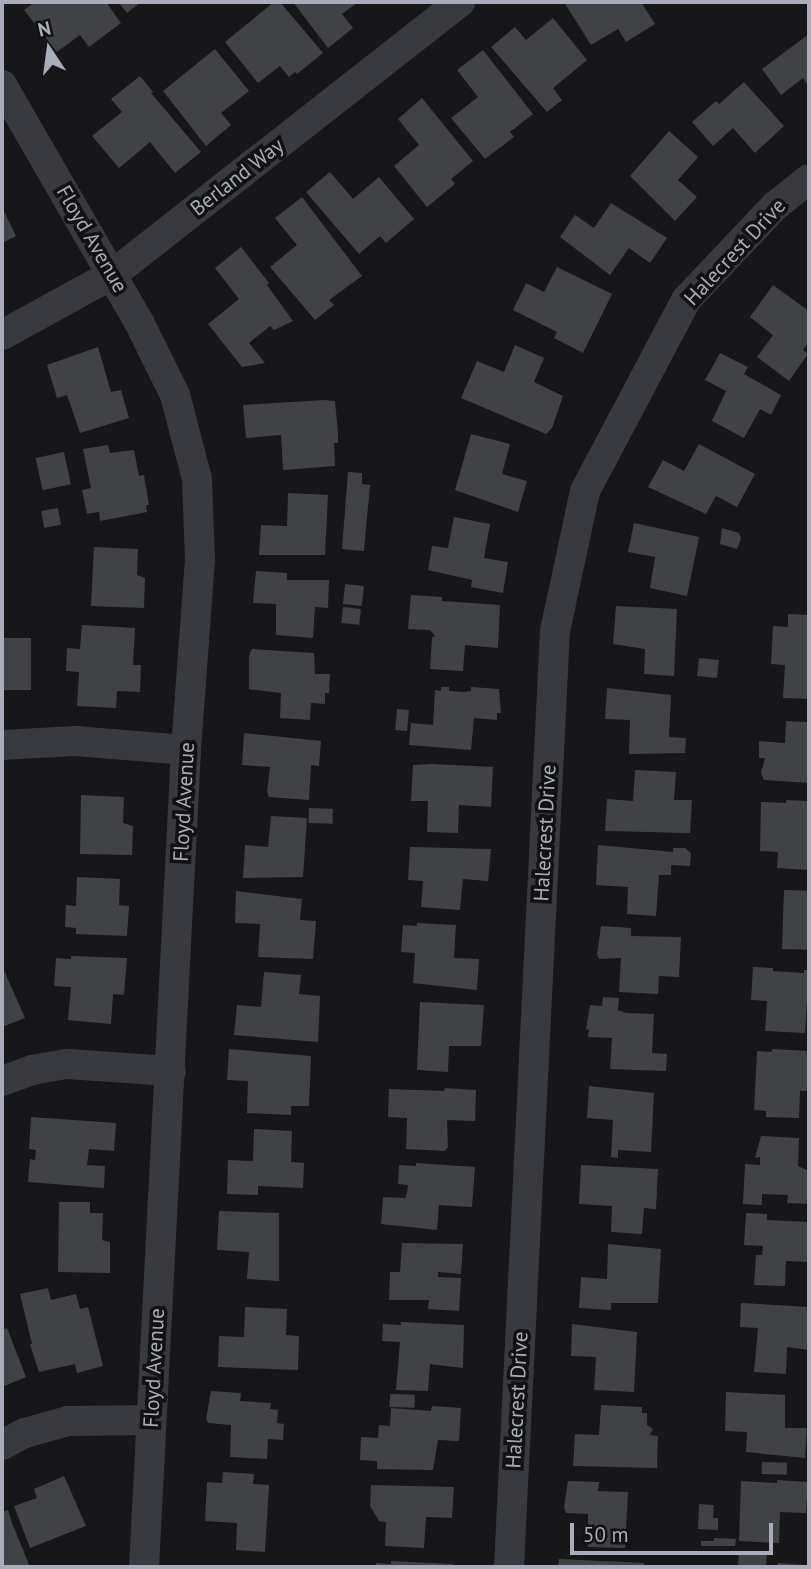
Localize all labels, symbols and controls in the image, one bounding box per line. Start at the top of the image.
north arrow [14,14,84,84]
text: N [35,15,53,42]
street label: Berland Way [185,133,289,221]
street label: Floyd Avenue [51,181,133,297]
street label: Halecrest Drive [679,193,791,311]
street label: Floyd Avenue [168,741,200,863]
street label: Halecrest Drive [529,764,561,902]
street label: Floyd Avenue [138,1307,170,1429]
street label: Halecrest Drive [501,1331,533,1469]
scale bar [573,1510,776,1554]
text: 50 m [583,1521,629,1548]

